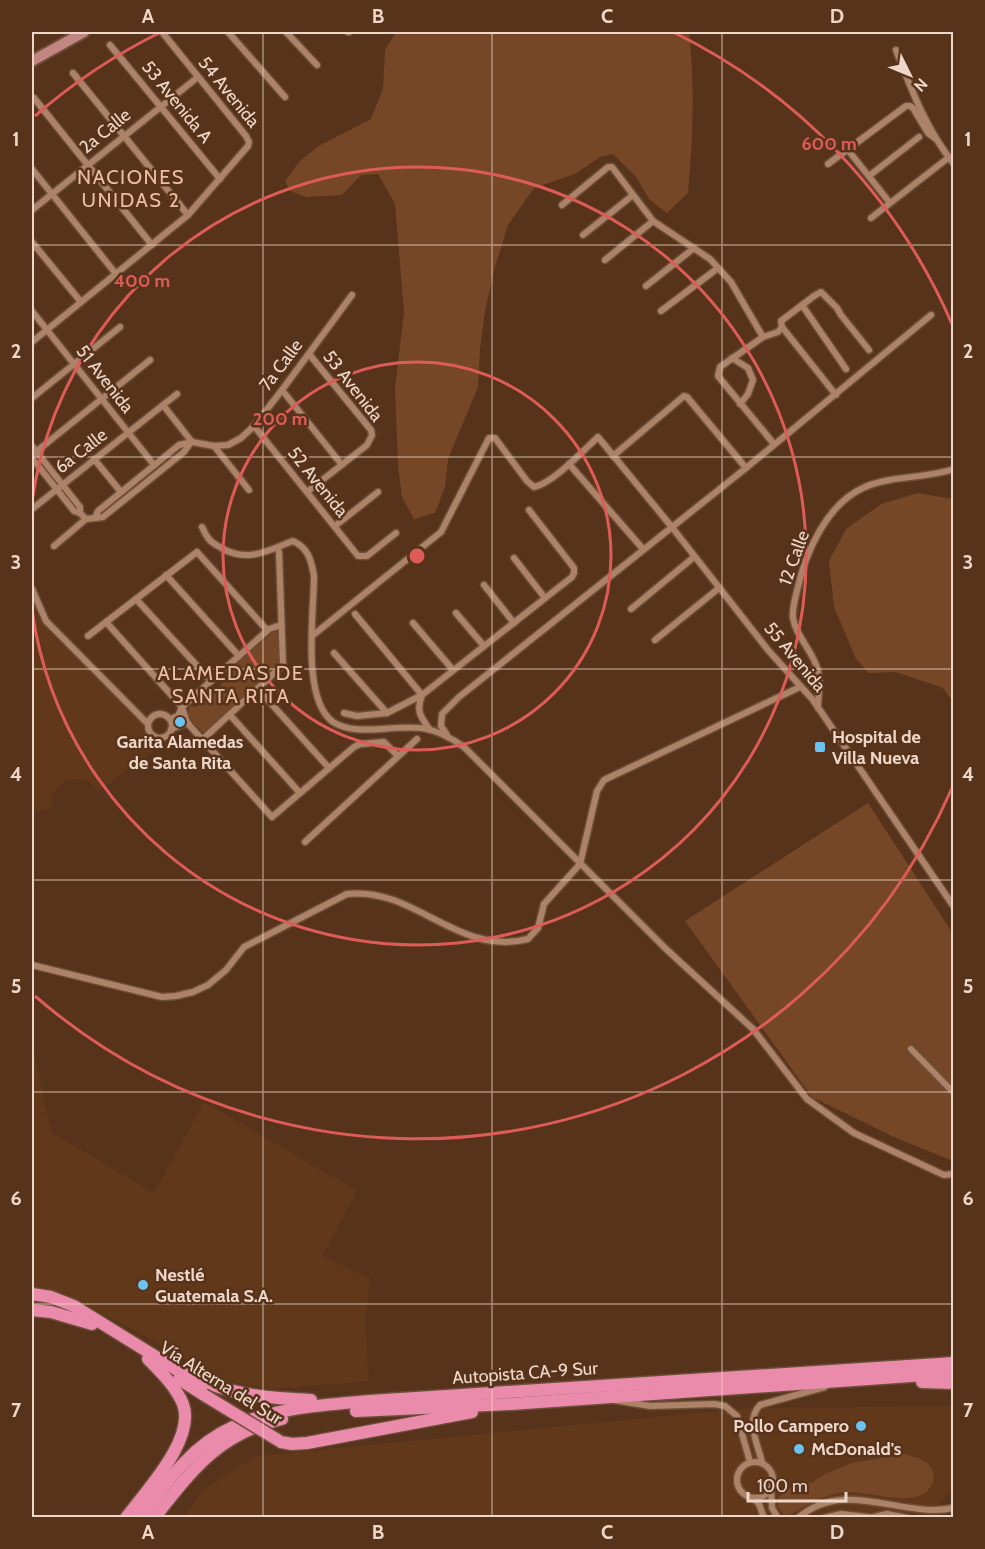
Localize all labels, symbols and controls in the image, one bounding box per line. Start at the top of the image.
text: A [142,4,155,28]
text: B [372,4,384,28]
text: C [601,4,613,28]
text: D [830,4,844,28]
north arrow [880,45,940,105]
street label: 54 Avenida [194,52,265,132]
street label: 53 Avenida A [137,56,217,148]
text: N [910,74,931,96]
street label: 2a Calle [75,104,135,158]
text: 1 [12,127,20,151]
text: 1 [964,127,972,151]
text: 600 m [801,133,857,155]
district label: NACIONES UNIDAS 2 [77,165,185,212]
text: 400 m [114,270,170,292]
street label: 7a Calle [255,335,307,395]
text: 2 [11,339,21,363]
text: 2 [963,339,973,363]
street label: 51 Avenida [72,340,139,418]
street label: 53 Avenida [318,346,388,426]
text: 200 m [253,408,307,430]
street label: 6a Calle [50,424,112,478]
street label: 52 Avenida [283,442,353,522]
street label: 12 Calle [774,528,814,588]
centre of rings [407,546,427,566]
text: 3 [11,550,21,574]
text: 3 [963,550,973,574]
street label: 55 Avenida [759,618,831,697]
district label: ALAMEDAS DE SANTA RITA [158,661,304,708]
marker: Garita Alamedas de Santa Rita [173,715,187,729]
place label: Hospital de Villa Nueva [832,726,921,769]
place label: Garita Alamedas de Santa Rita [117,731,244,774]
marker: Hospital de Villa Nueva [813,740,827,754]
text: 4 [10,762,22,786]
text: 4 [962,762,974,786]
text: 5 [11,974,21,998]
text: 5 [963,974,973,998]
text: 6 [10,1186,22,1210]
text: 6 [962,1186,974,1210]
place label: Nestlé Guatemala S.A. [155,1264,273,1307]
marker: Nestlé Guatemala S.A. [136,1278,150,1292]
street label: Vía Alterna del Sur [156,1337,286,1430]
street label: Autopista CA-9 Sur [451,1357,599,1389]
text: 7 [11,1398,22,1422]
text: 7 [963,1398,974,1422]
place label: Pollo Campero [733,1415,849,1437]
marker: Pollo Campero [854,1419,868,1433]
place label: McDonald's [811,1438,902,1460]
marker: McDonald's [792,1442,806,1456]
scale bar [748,1465,846,1503]
text: 100 m [757,1475,808,1497]
text: A [142,1520,155,1544]
text: B [372,1520,384,1544]
text: C [601,1520,613,1544]
text: D [830,1520,844,1544]

